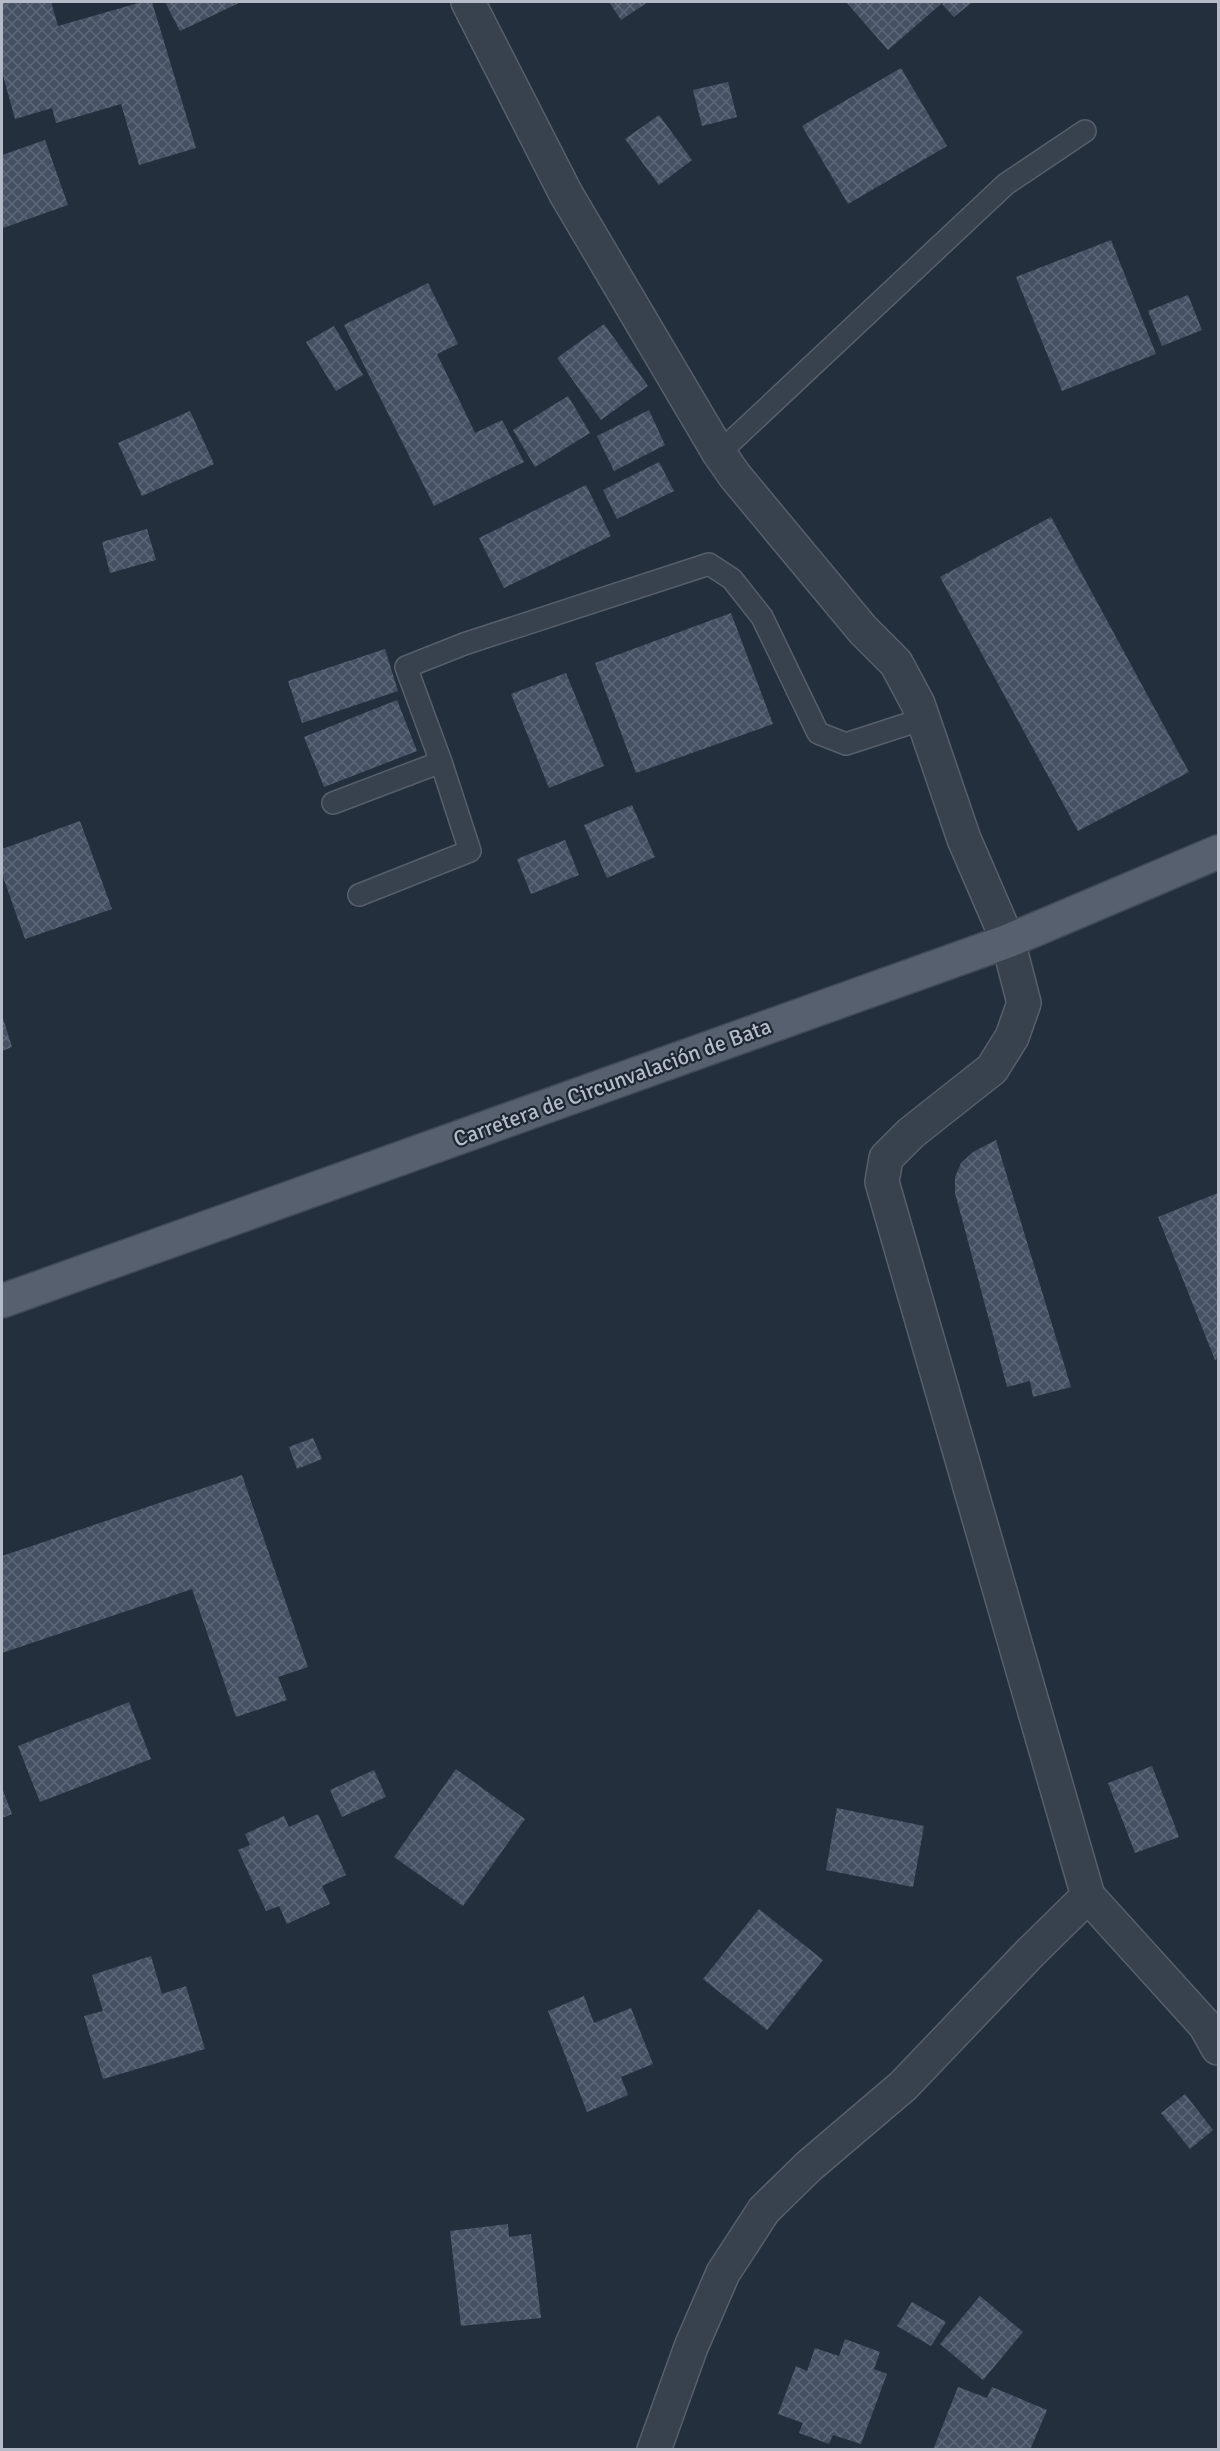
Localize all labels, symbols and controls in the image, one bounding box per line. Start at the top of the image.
street label: Carretera de Circunvalación de Bata [450,1012,775,1153]

